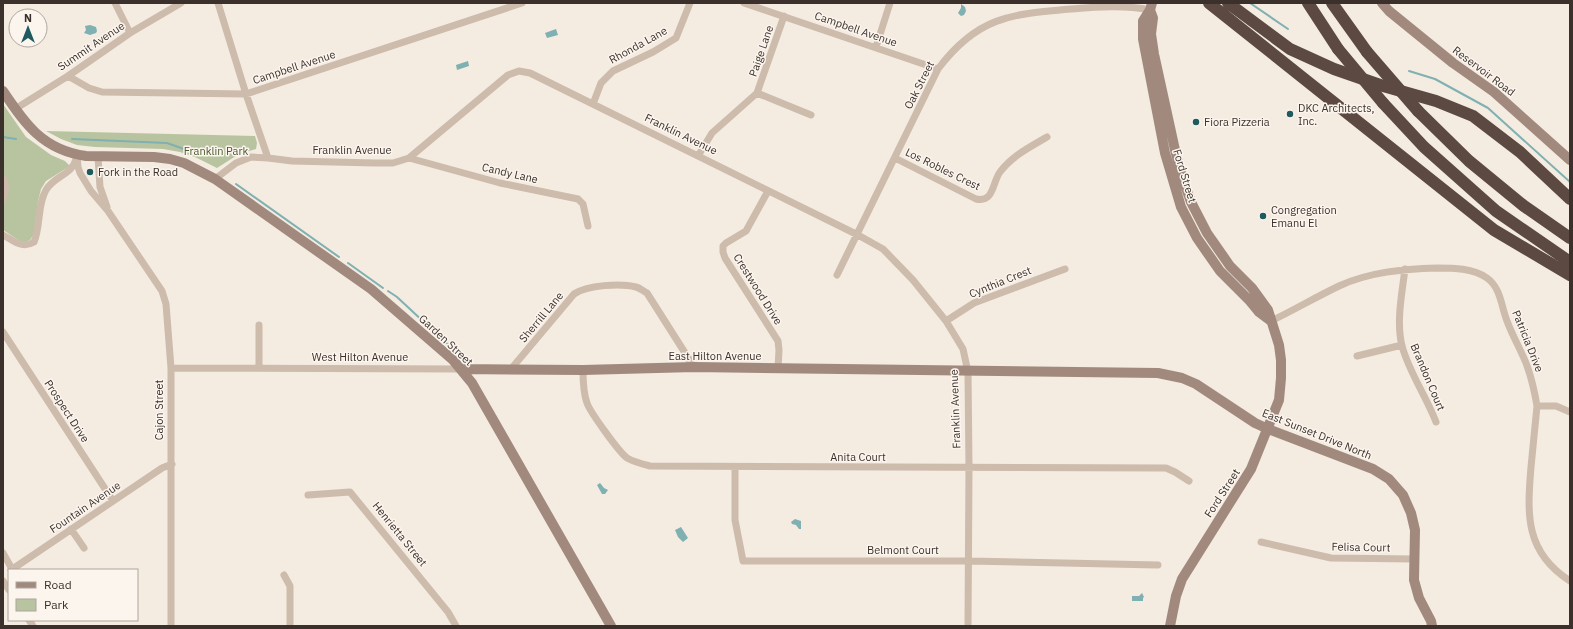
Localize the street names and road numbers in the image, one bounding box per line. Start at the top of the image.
street label: Campbell Avenue [813,8,899,50]
street label: Summit Avenue [55,18,127,74]
street label: Rhonda Lane [607,23,669,67]
street label: Paige Lane [746,24,776,78]
street label: Reservoir Road [1450,43,1518,99]
street label: Campbell Avenue [251,47,337,87]
street label: Oak Street [901,58,937,111]
street label: Franklin Avenue [642,110,720,158]
street label: Franklin Avenue [312,143,392,157]
street label: Los Robles Crest [903,145,983,193]
street label: Ford Street [1170,148,1200,205]
street label: Candy Lane [481,160,539,186]
street label: Crestwood Drive [731,251,785,327]
street label: Cynthia Crest [967,263,1033,301]
street label: Sherrill Lane [516,289,566,345]
street label: Patricia Drive [1509,308,1547,374]
street label: Garden Street [416,311,476,369]
street label: Brandon Court [1408,341,1449,413]
street label: East Hilton Avenue [668,349,762,363]
street label: West Hilton Avenue [312,350,408,364]
street label: Franklin Avenue [947,369,963,449]
street label: Prospect Drive [42,377,92,445]
street label: Cajon Street [152,380,166,440]
street label: East Sunset Drive North [1260,406,1374,462]
street label: Anita Court [830,450,886,464]
street label: Ford Street [1201,466,1243,520]
street label: Fountain Avenue [47,478,123,536]
street label: Henrietta Street [370,499,430,569]
street label: Felisa Court [1332,539,1391,555]
street label: Belmont Court [867,543,939,557]

